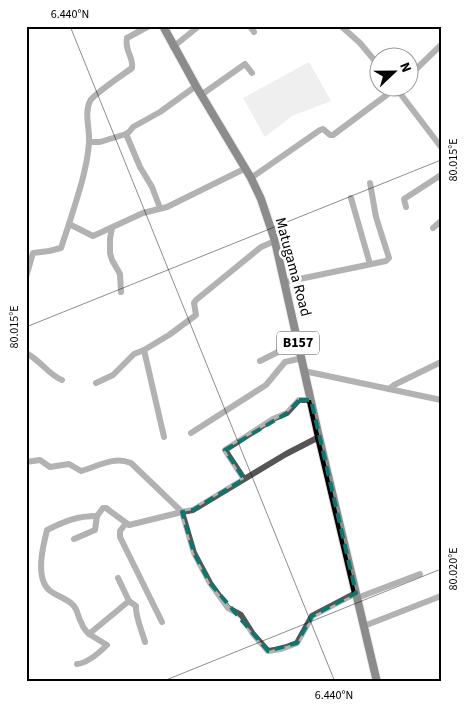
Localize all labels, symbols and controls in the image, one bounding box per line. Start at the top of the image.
text: 6.440°N [51,6,89,23]
north arrow [370,48,420,98]
text: N [394,59,416,76]
text: 80.015°E [445,138,462,182]
street label: Matugama Road [270,215,316,319]
text: 80.015°E [6,305,23,349]
road number: B157 [277,332,319,354]
text: 80.020°E [445,547,462,591]
text: 6.440°N [315,687,353,704]

